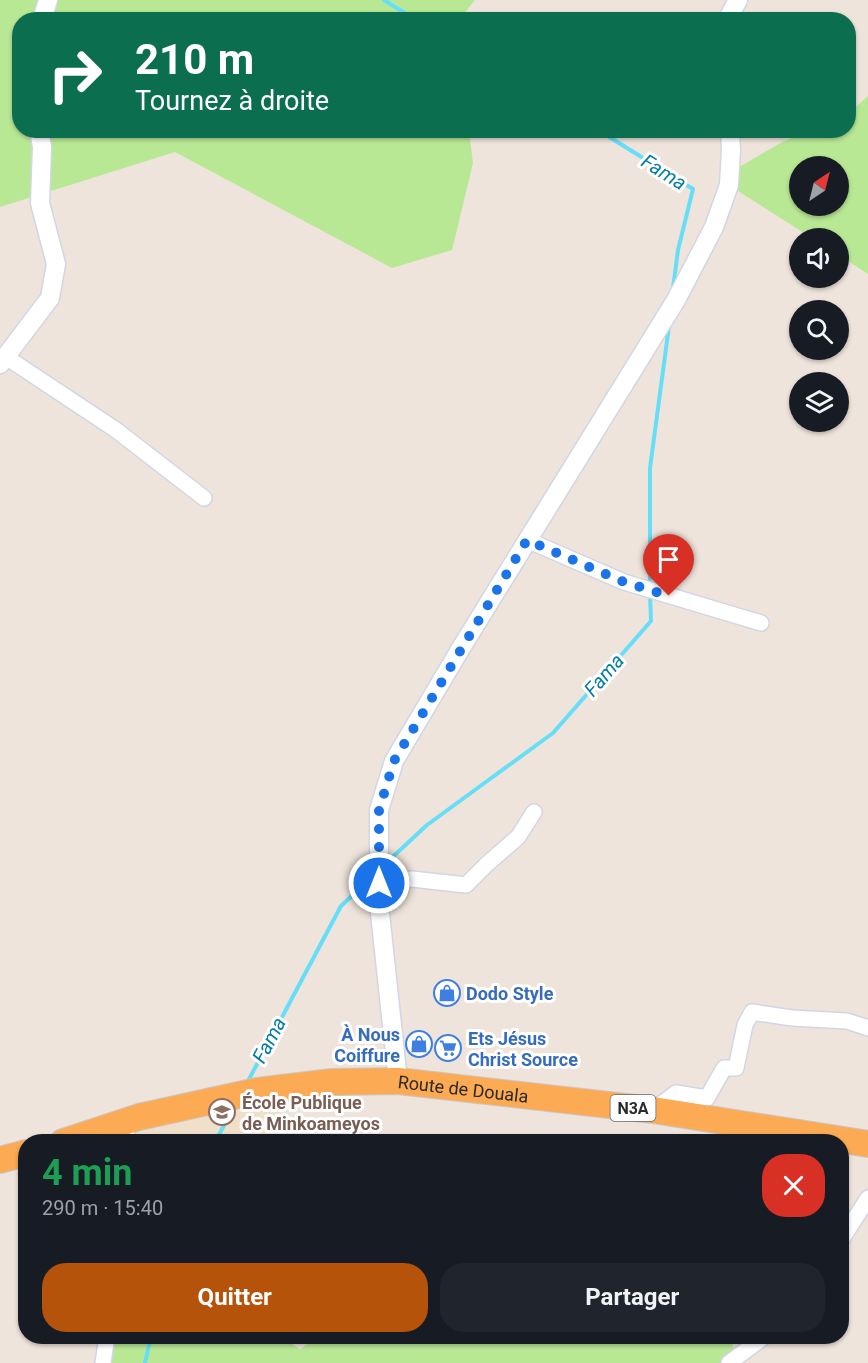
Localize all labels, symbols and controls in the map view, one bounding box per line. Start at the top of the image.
text: 210 m [135,35,254,84]
icon: right [36,36,114,114]
text: Tournez à droite [135,85,329,117]
water label: Fama [637,149,691,195]
north arrow [789,156,849,216]
map controls [789,156,849,432]
button: sound [789,228,849,288]
button: search [789,300,849,360]
button: layers [789,372,849,432]
pin [643,534,694,596]
icon: arrive [652,543,685,576]
water label: Fama [579,649,629,701]
position arrow [347,851,411,915]
shop icon: Dodo Style [432,978,462,1008]
place label: Dodo Style [466,983,554,1004]
water label: Fama [247,1013,291,1067]
place label: À Nous Coiffure [334,1024,400,1066]
place label: Ets Jésus Christ Source [468,1028,578,1070]
shop icon: À Nous Coiffure [404,1029,434,1059]
supermarket icon: Ets Jésus Christ Source [433,1033,463,1063]
street label: Route de Douala [397,1071,530,1106]
place label: École Publique de Minkoameyos [242,1092,380,1134]
road number: N3A [610,1095,656,1121]
school or university icon: École Publique de Minkoameyos [207,1097,237,1127]
text: 4 min [42,1152,133,1194]
button: close [762,1154,825,1217]
text: 290 m · 15:40 [42,1196,163,1220]
button: Quitter [42,1263,428,1332]
button: Partager [440,1263,825,1332]

